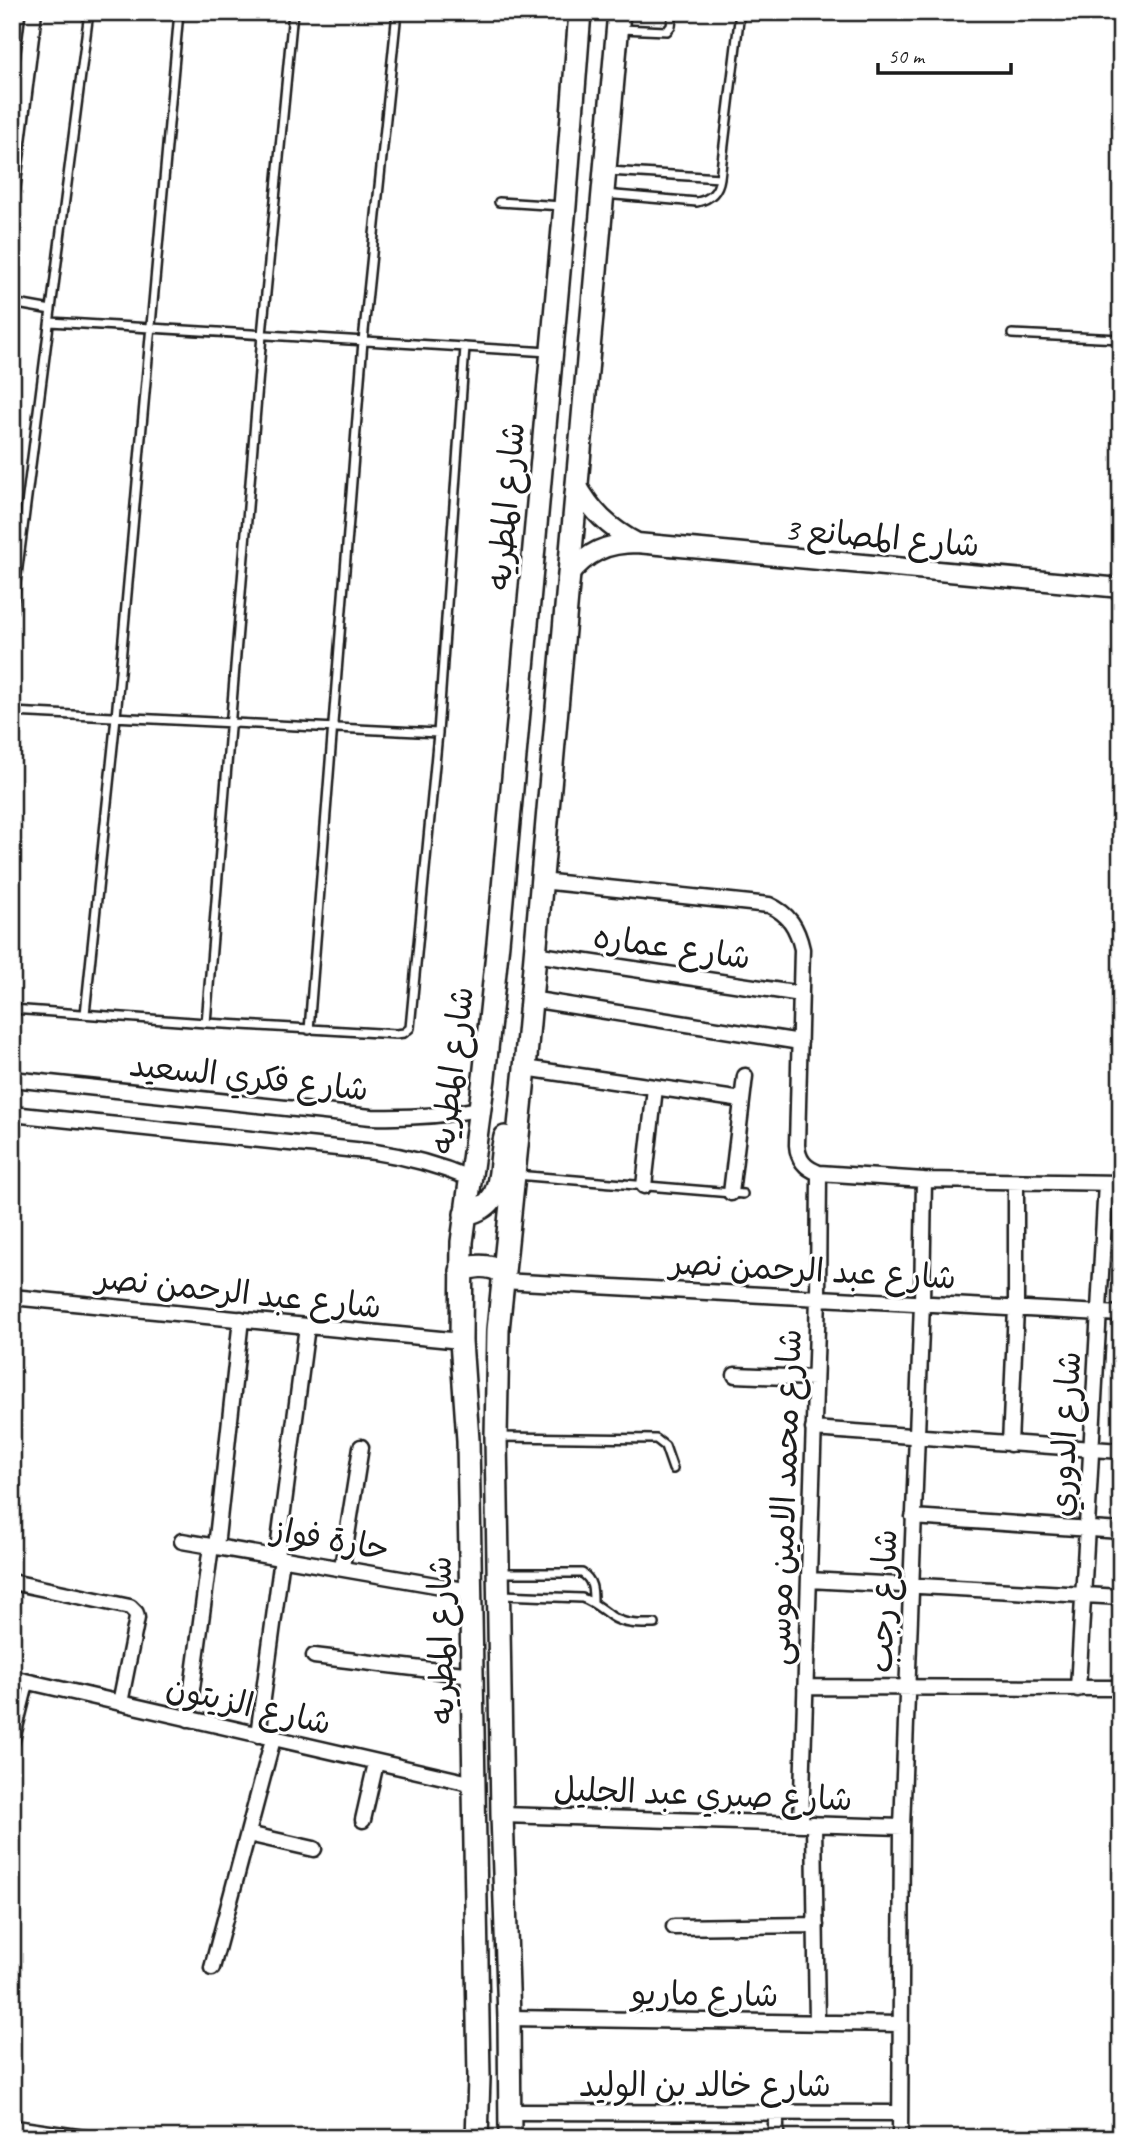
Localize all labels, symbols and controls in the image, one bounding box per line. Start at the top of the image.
scale bar [878,32,1010,76]
text: 50 m [888,43,926,69]
street label: شارع المطريه [478,420,536,592]
street label: شارع المصانع 3 [782,508,981,569]
street label: شارع عماره [590,915,753,981]
street label: شارع المطريه [421,984,485,1157]
street label: شارع فكري السعيد [127,1044,371,1112]
street label: شارع عبد الرحمن نصر [666,1241,957,1300]
street label: شارع عبد الرحمن نصر [91,1256,384,1330]
street label: شارع محمد الامين موسى [757,1328,813,1666]
street label: شارع الدوري [1040,1350,1092,1518]
street label: حارة فواز [266,1508,393,1570]
street label: شارع رجب [860,1528,908,1674]
street label: شارع المطريه [419,1555,465,1725]
street label: شارع الزيتون [162,1666,335,1746]
street label: شارع صبري عبد الجليل [553,1768,853,1822]
street label: شارع ماريو [628,1972,779,2018]
street label: شارع خالد بن الوليد [579,2064,831,2108]

